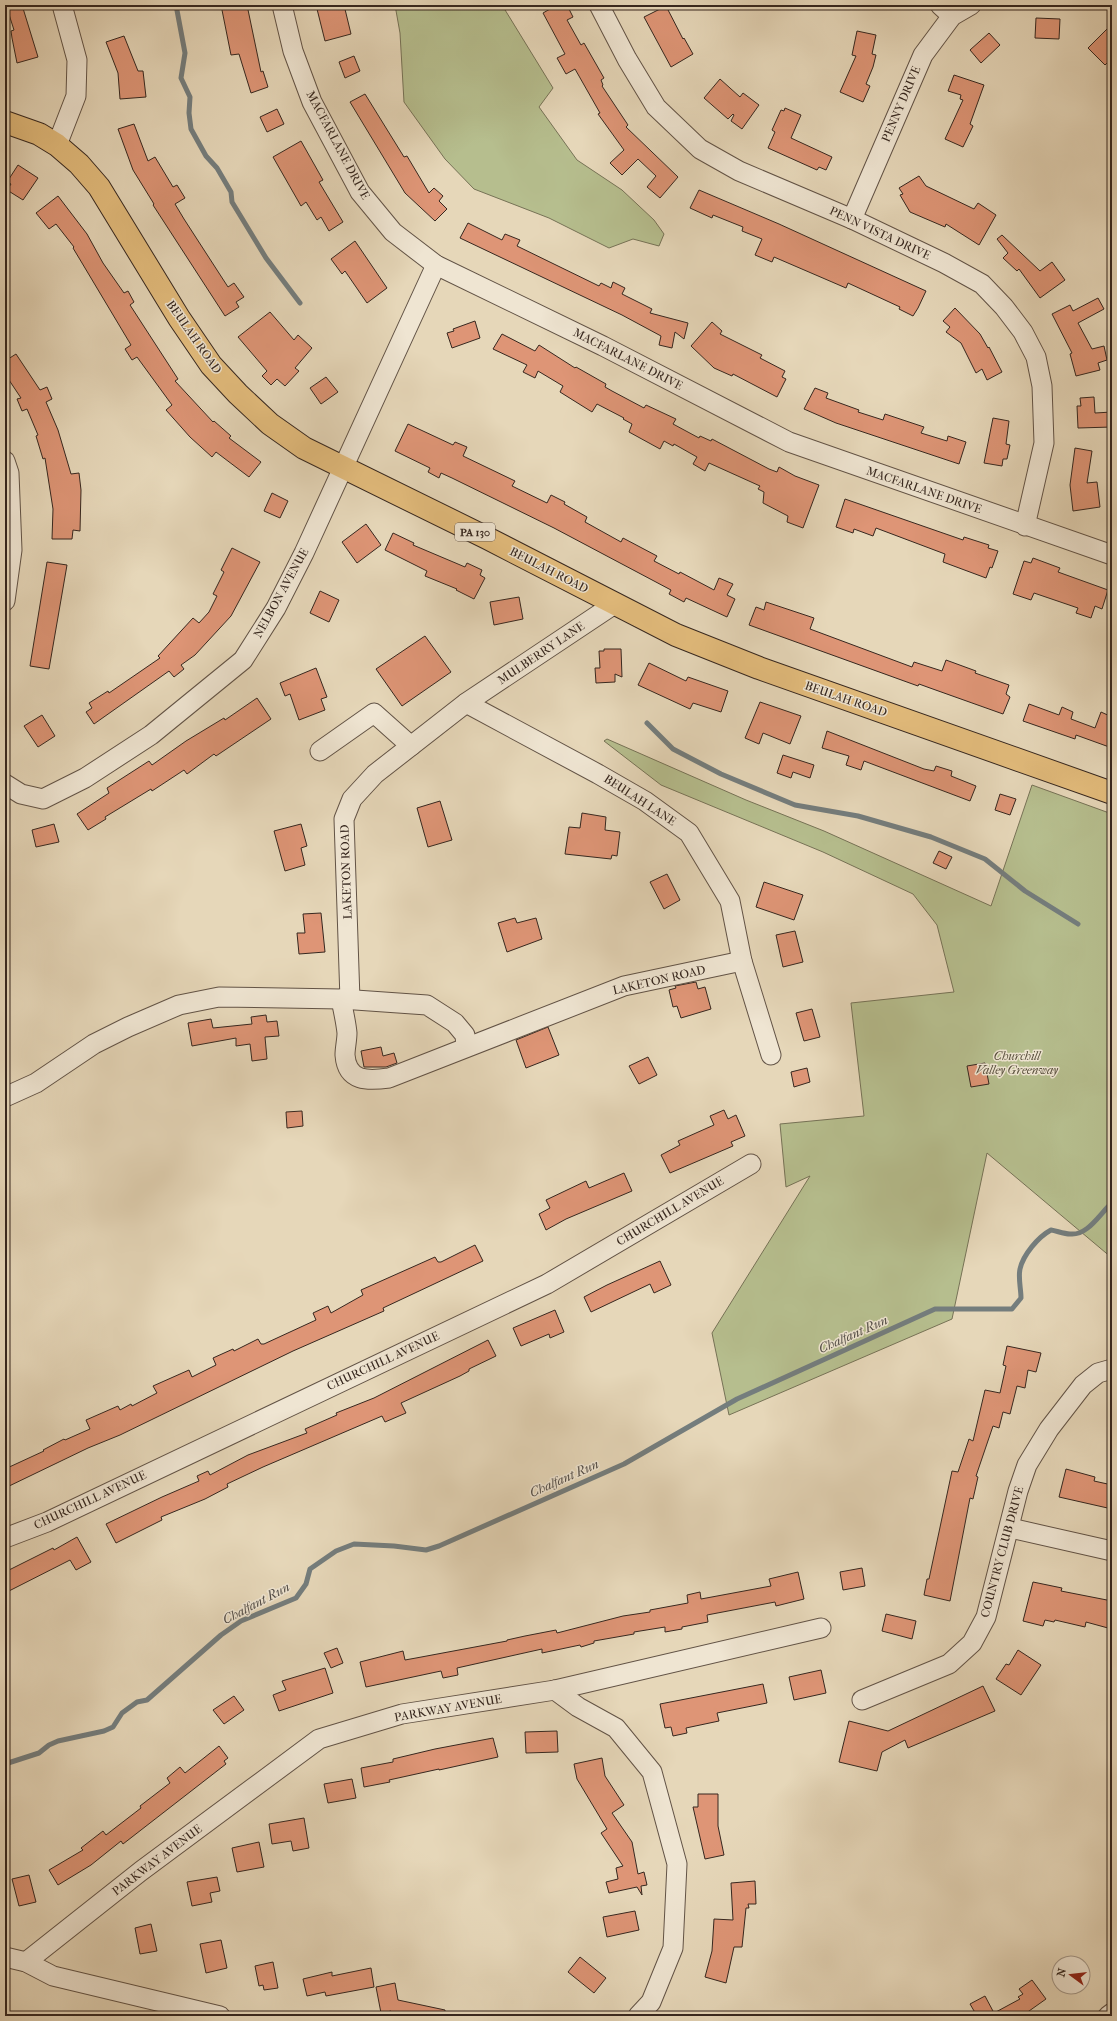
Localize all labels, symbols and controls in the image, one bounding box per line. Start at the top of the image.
street label: PENNY DRIVE [879,64,923,144]
street label: MACFARLANE DRIVE [303,88,373,202]
street label: PENN VISTA DRIVE [827,203,933,263]
street label: BEULAH ROAD [164,298,224,376]
street label: MACFARLANE DRIVE [571,325,685,393]
street label: MACFARLANE DRIVE [864,464,984,516]
road number: PA 130 [455,523,495,541]
street label: BEULAH ROAD [507,544,591,596]
street label: NELBON AVENUE [251,546,311,640]
street label: MULBERRY LANE [495,619,587,687]
street label: BEULAH ROAD [803,678,889,720]
street label: BEULAH LANE [601,771,679,829]
street label: LAKETON ROAD [337,824,355,920]
street label: LAKETON ROAD [611,962,707,998]
park label: Churchill Valley Greenway [976,1049,1059,1077]
street label: CHURCHILL AVENUE [614,1173,726,1249]
water label: Chalfant Run [816,1312,890,1356]
street label: CHURCHILL AVENUE [325,1329,441,1393]
water label: Chalfant Run [527,1456,601,1500]
street label: CHURCHILL AVENUE [32,1468,148,1532]
street label: COUNTRY CLUB DRIVE [978,1485,1026,1619]
water label: Chalfant Run [220,1579,292,1627]
street label: PARKWAY AVENUE [393,1692,503,1724]
street label: PARKWAY AVENUE [109,1822,205,1898]
north arrow [1051,1955,1091,1995]
text: N [1054,1966,1069,1978]

